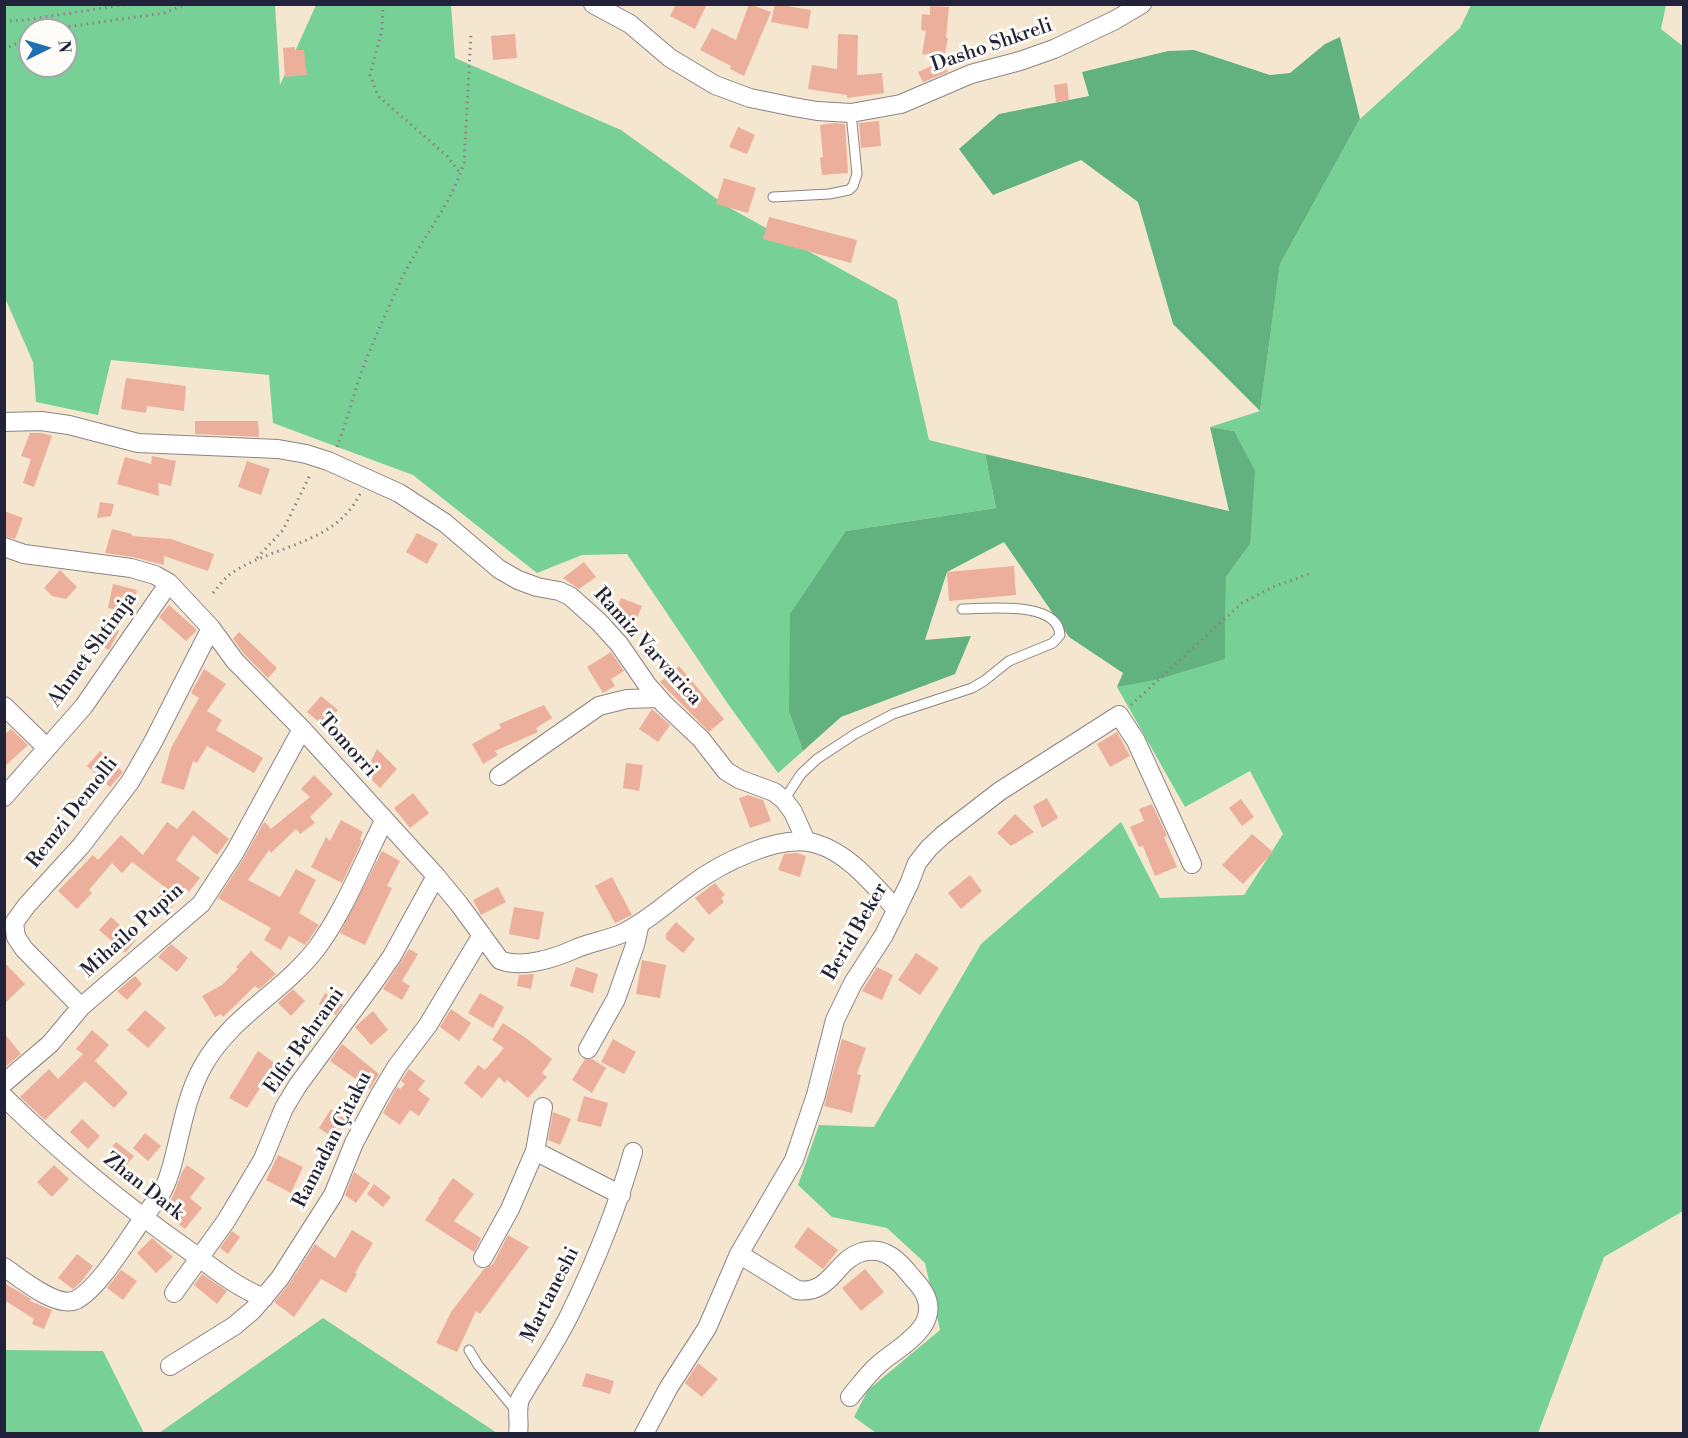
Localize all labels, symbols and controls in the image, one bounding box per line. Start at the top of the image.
street label: Dasho Shkreli [928,14,1056,78]
north arrow [18,18,78,78]
text: N [53,39,74,54]
street label: Ramiz Varvarica [588,583,706,711]
street label: Ahmet Shtimja [43,588,143,712]
street label: Tomorri [312,709,382,783]
street label: Remzi Demolli [22,753,124,873]
street label: Mihailo Pupin [77,879,189,983]
street label: Berid Beker [818,879,894,985]
street label: Elfir Behrami [260,983,350,1099]
street label: Ramadan Çitaku [288,1068,378,1212]
street label: Zhan Dark [98,1148,188,1226]
street label: Martaneshi [517,1243,585,1347]

